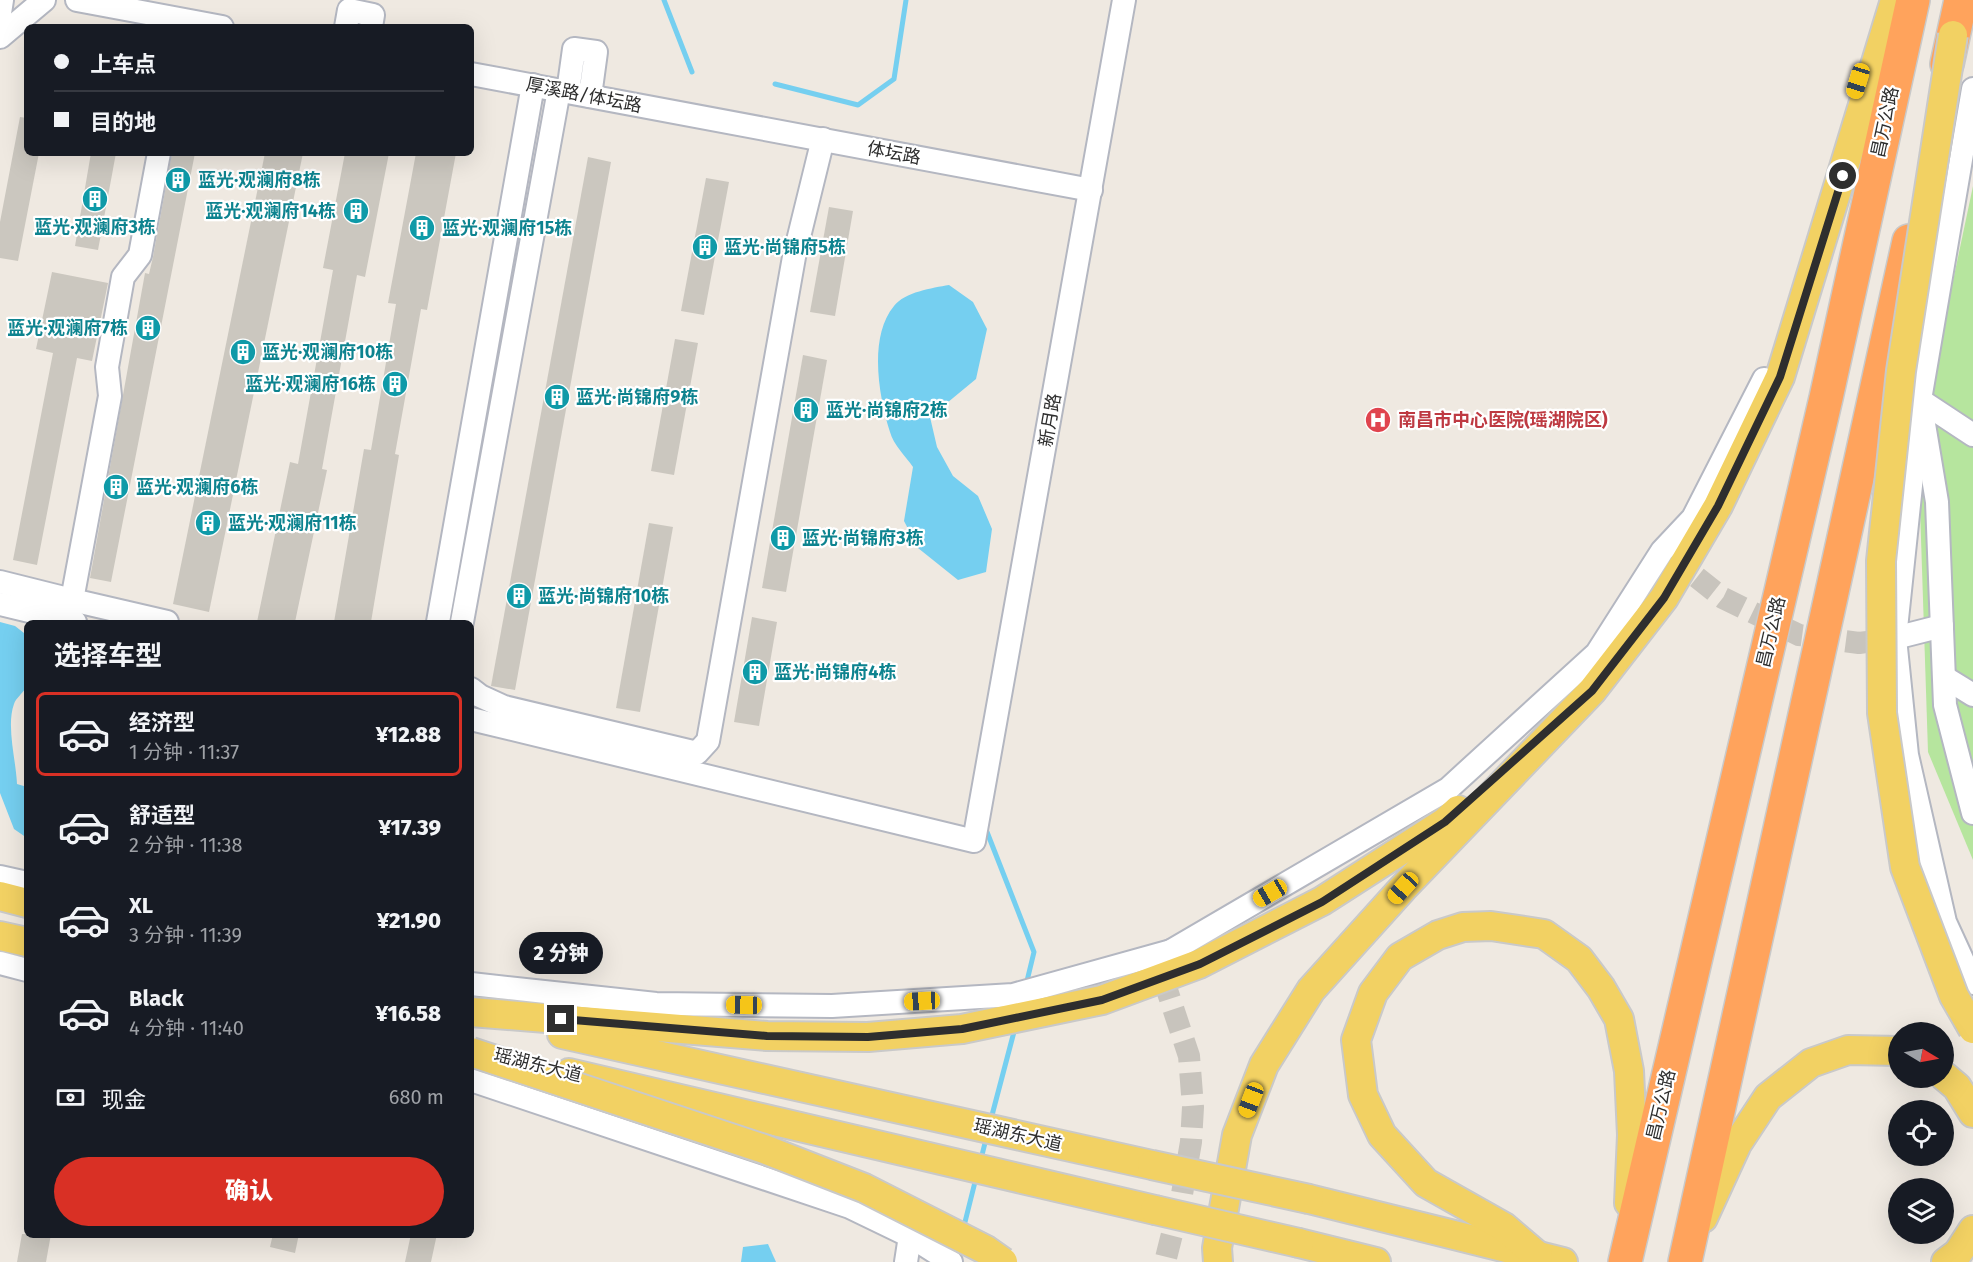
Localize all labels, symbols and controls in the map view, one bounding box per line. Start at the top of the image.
text: 上车点 [90,51,156,78]
car [1844,61,1872,101]
street label: 厚溪路/体坛路 [524,73,644,117]
street label: 昌万公路 [1867,84,1903,160]
text: 目的地 [90,109,156,136]
street label: 体坛路 [865,137,923,169]
route start [1829,162,1856,189]
building icon: 蓝光·观澜府8栋 [163,165,193,195]
place label: 蓝光·观澜府8栋 [198,169,321,191]
building icon: 蓝光·观澜府3栋 [80,184,110,214]
building icon: 蓝光·观澜府14栋 [341,196,371,226]
place label: 蓝光·观澜府14栋 [205,200,336,222]
building icon: 蓝光·观澜府15栋 [407,213,437,243]
place label: 蓝光·观澜府3栋 [34,216,156,238]
place label: 蓝光·观澜府15栋 [442,217,572,239]
building icon: 蓝光·尚锦府5栋 [690,232,720,262]
place label: 蓝光·尚锦府5栋 [724,236,846,258]
building icon: 蓝光·观澜府7栋 [133,313,163,343]
place label: 蓝光·观澜府7栋 [7,317,128,339]
building icon: 蓝光·观澜府10栋 [228,337,258,367]
place label: 蓝光·观澜府10栋 [262,341,393,363]
building icon: 蓝光·观澜府16栋 [380,369,410,399]
place label: 蓝光·观澜府16栋 [245,373,376,395]
building icon: 蓝光·尚锦府9栋 [542,382,572,412]
place label: 蓝光·尚锦府9栋 [576,386,698,408]
street label: 新月路 [1034,392,1066,448]
building icon: 蓝光·尚锦府2栋 [791,395,821,425]
place label: 蓝光·尚锦府2栋 [826,399,948,421]
hospital icon: 南昌市中心医院(瑶湖院区) [1363,405,1393,435]
place label: 南昌市中心医院(瑶湖院区) [1398,409,1608,431]
building icon: 蓝光·观澜府6栋 [101,472,131,502]
place label: 蓝光·观澜府6栋 [136,476,258,498]
building icon: 蓝光·观澜府11栋 [193,508,223,538]
place label: 蓝光·观澜府11栋 [228,512,357,534]
building icon: 蓝光·尚锦府3栋 [768,523,798,553]
place label: 蓝光·尚锦府3栋 [802,527,924,549]
building icon: 蓝光·尚锦府10栋 [504,581,534,611]
place label: 蓝光·尚锦府10栋 [538,585,669,607]
street label: 昌万公路 [1752,594,1790,670]
text: 选择车型 [54,640,162,672]
building icon: 蓝光·尚锦府4栋 [740,657,770,687]
place label: 蓝光·尚锦府4栋 [774,661,897,683]
icon: car [57,707,111,761]
text: 经济型 [129,709,195,736]
text: ¥12.88 [376,721,441,748]
text: 1 分钟 · 11:37 [129,740,239,764]
icon: car [57,800,111,854]
text: 舒适型 [129,802,195,829]
text: ¥17.39 [378,814,441,841]
text: 2 分钟 · 11:38 [129,833,243,857]
car [1384,869,1422,907]
car [1250,876,1290,910]
text: XL [129,892,153,919]
icon: car [57,893,111,947]
text: ¥21.90 [377,907,441,934]
text: 3 分钟 · 11:39 [129,923,242,947]
callout: 2 分钟 [519,932,603,974]
text: 2 分钟 [533,941,589,965]
text: Black [129,985,184,1012]
icon: car [57,986,111,1040]
car [904,991,940,1011]
car [726,996,762,1014]
text: ¥16.58 [375,1000,441,1027]
route end [547,1005,574,1032]
text: 4 分钟 · 11:40 [129,1016,244,1040]
north arrow [1888,1022,1954,1088]
map controls [1888,1022,1954,1244]
street label: 瑶湖东大道 [492,1043,584,1087]
street label: 昌万公路 [1642,1067,1680,1143]
car [1236,1080,1266,1120]
icon: cash [54,1081,87,1114]
text: 680 m [389,1085,444,1109]
text: 现金 [102,1086,146,1113]
button: locate [1888,1100,1954,1166]
street label: 瑶湖东大道 [972,1114,1064,1156]
button: 确认 [54,1157,444,1226]
button: layers [1888,1178,1954,1244]

